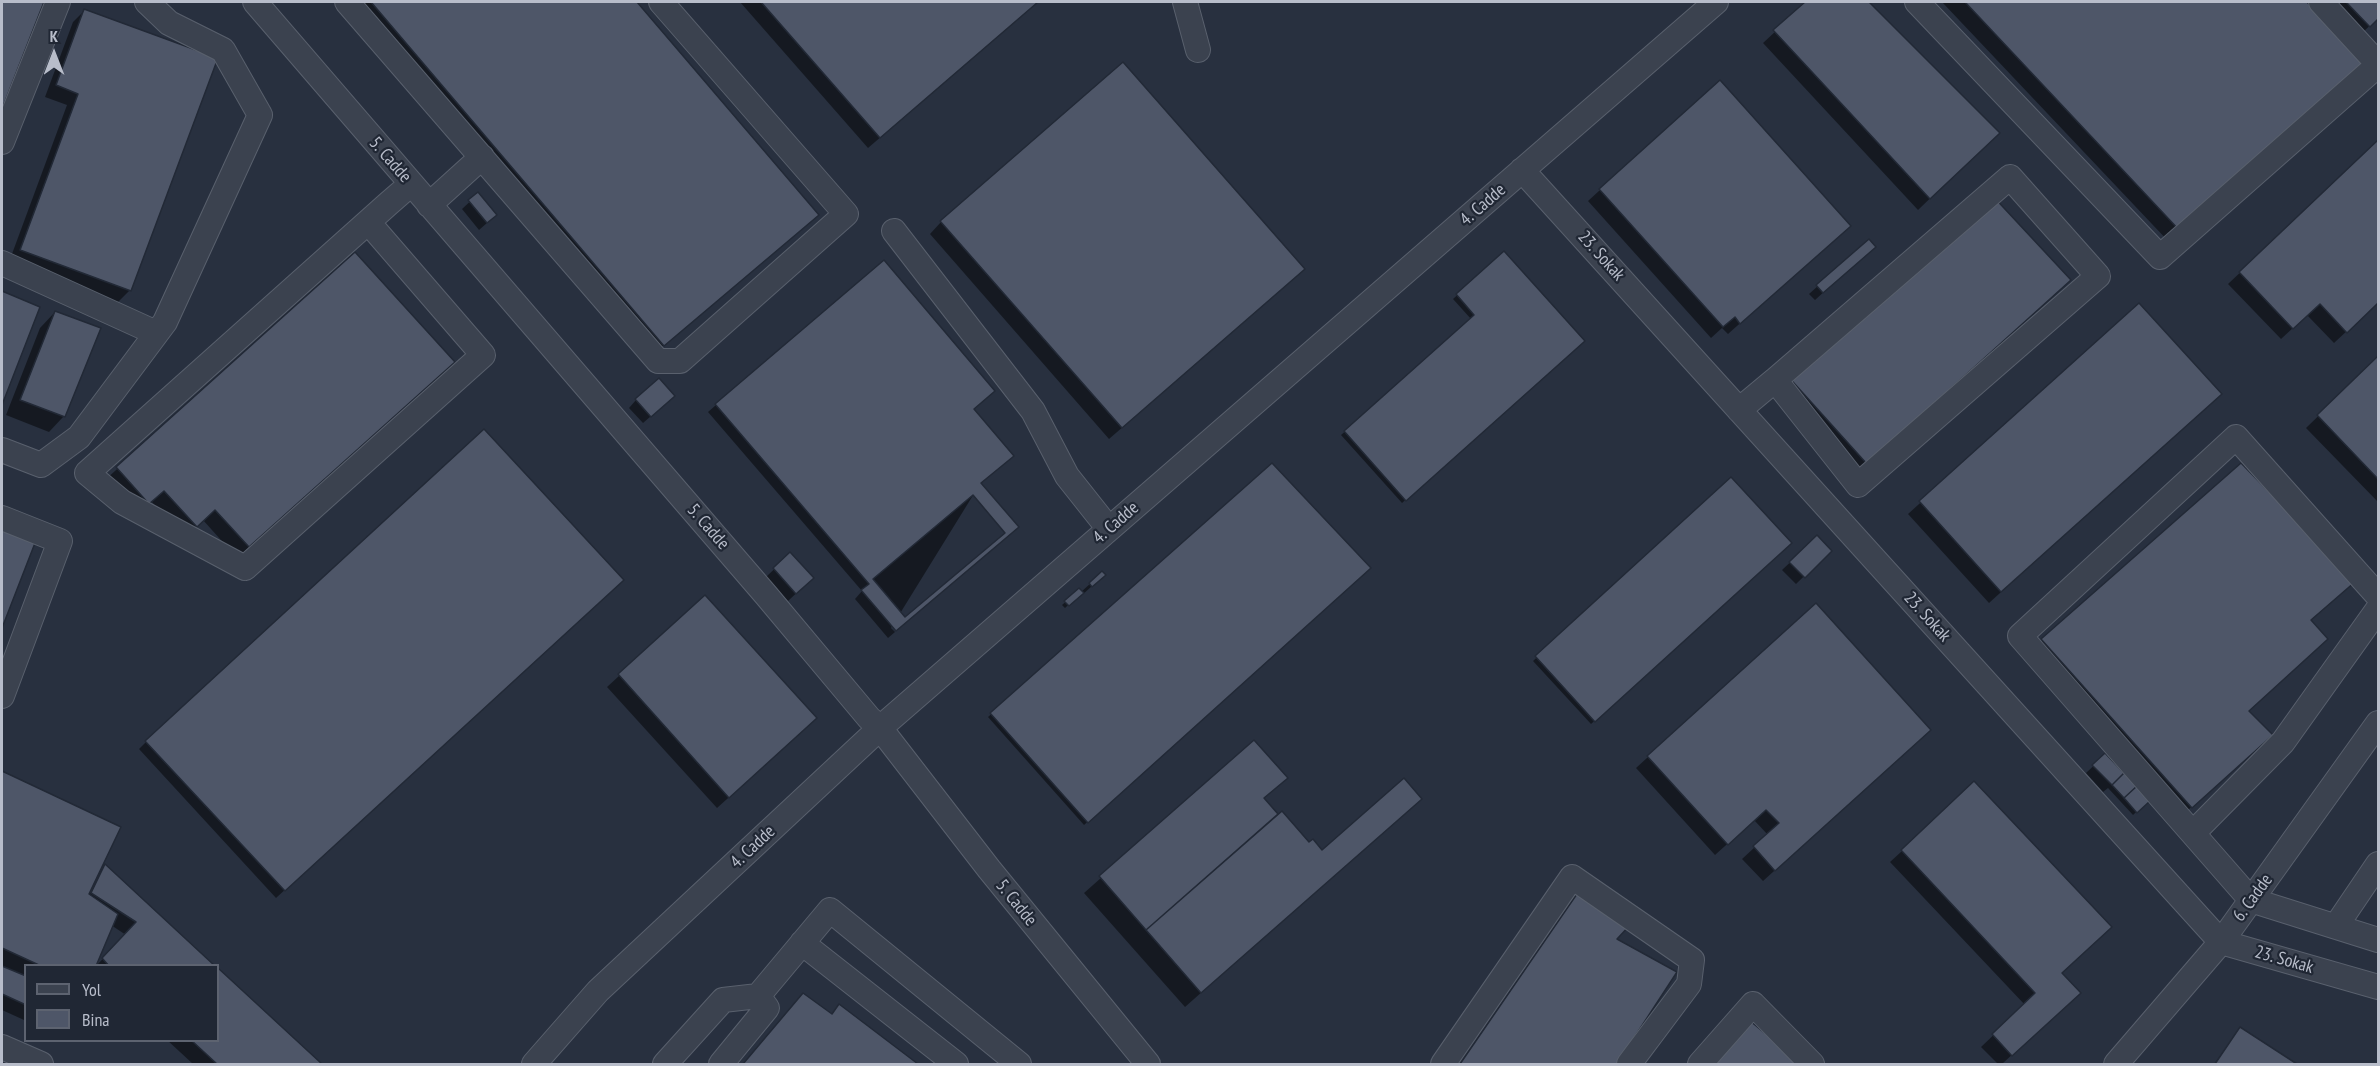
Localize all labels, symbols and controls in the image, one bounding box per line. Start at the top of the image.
north arrow [24,24,84,84]
text: K [50,26,58,46]
street label: 5. Cadde [364,133,416,187]
street label: 4. Cadde [1456,179,1510,231]
street label: 23. Sokak [1573,227,1629,285]
street label: 4. Cadde [1089,497,1143,549]
street label: 5. Cadde [682,500,734,554]
street label: 23. Sokak [1899,588,1955,646]
street label: 4. Cadde [726,821,780,873]
street label: 6. Cadde [2229,870,2277,926]
street label: 5. Cadde [991,875,1041,931]
street label: 23. Sokak [2252,941,2316,979]
legend [24,964,219,1042]
text: Yol [82,978,101,1001]
text: Bina [82,1008,110,1031]

